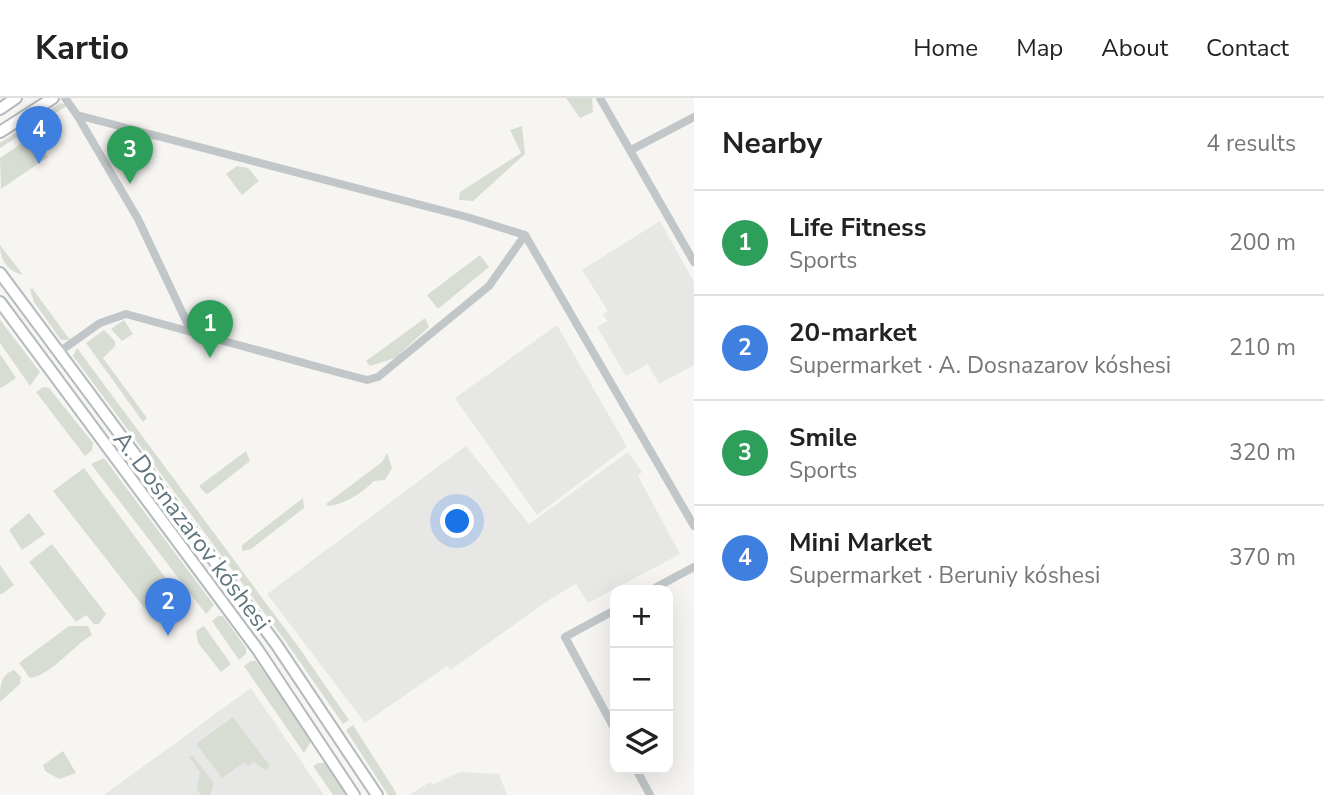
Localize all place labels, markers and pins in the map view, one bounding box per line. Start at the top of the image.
pin: 4 [16,106,62,164]
pin: 3 [107,126,153,184]
pin: 1 [187,300,233,358]
pin: 2 [145,578,191,636]

